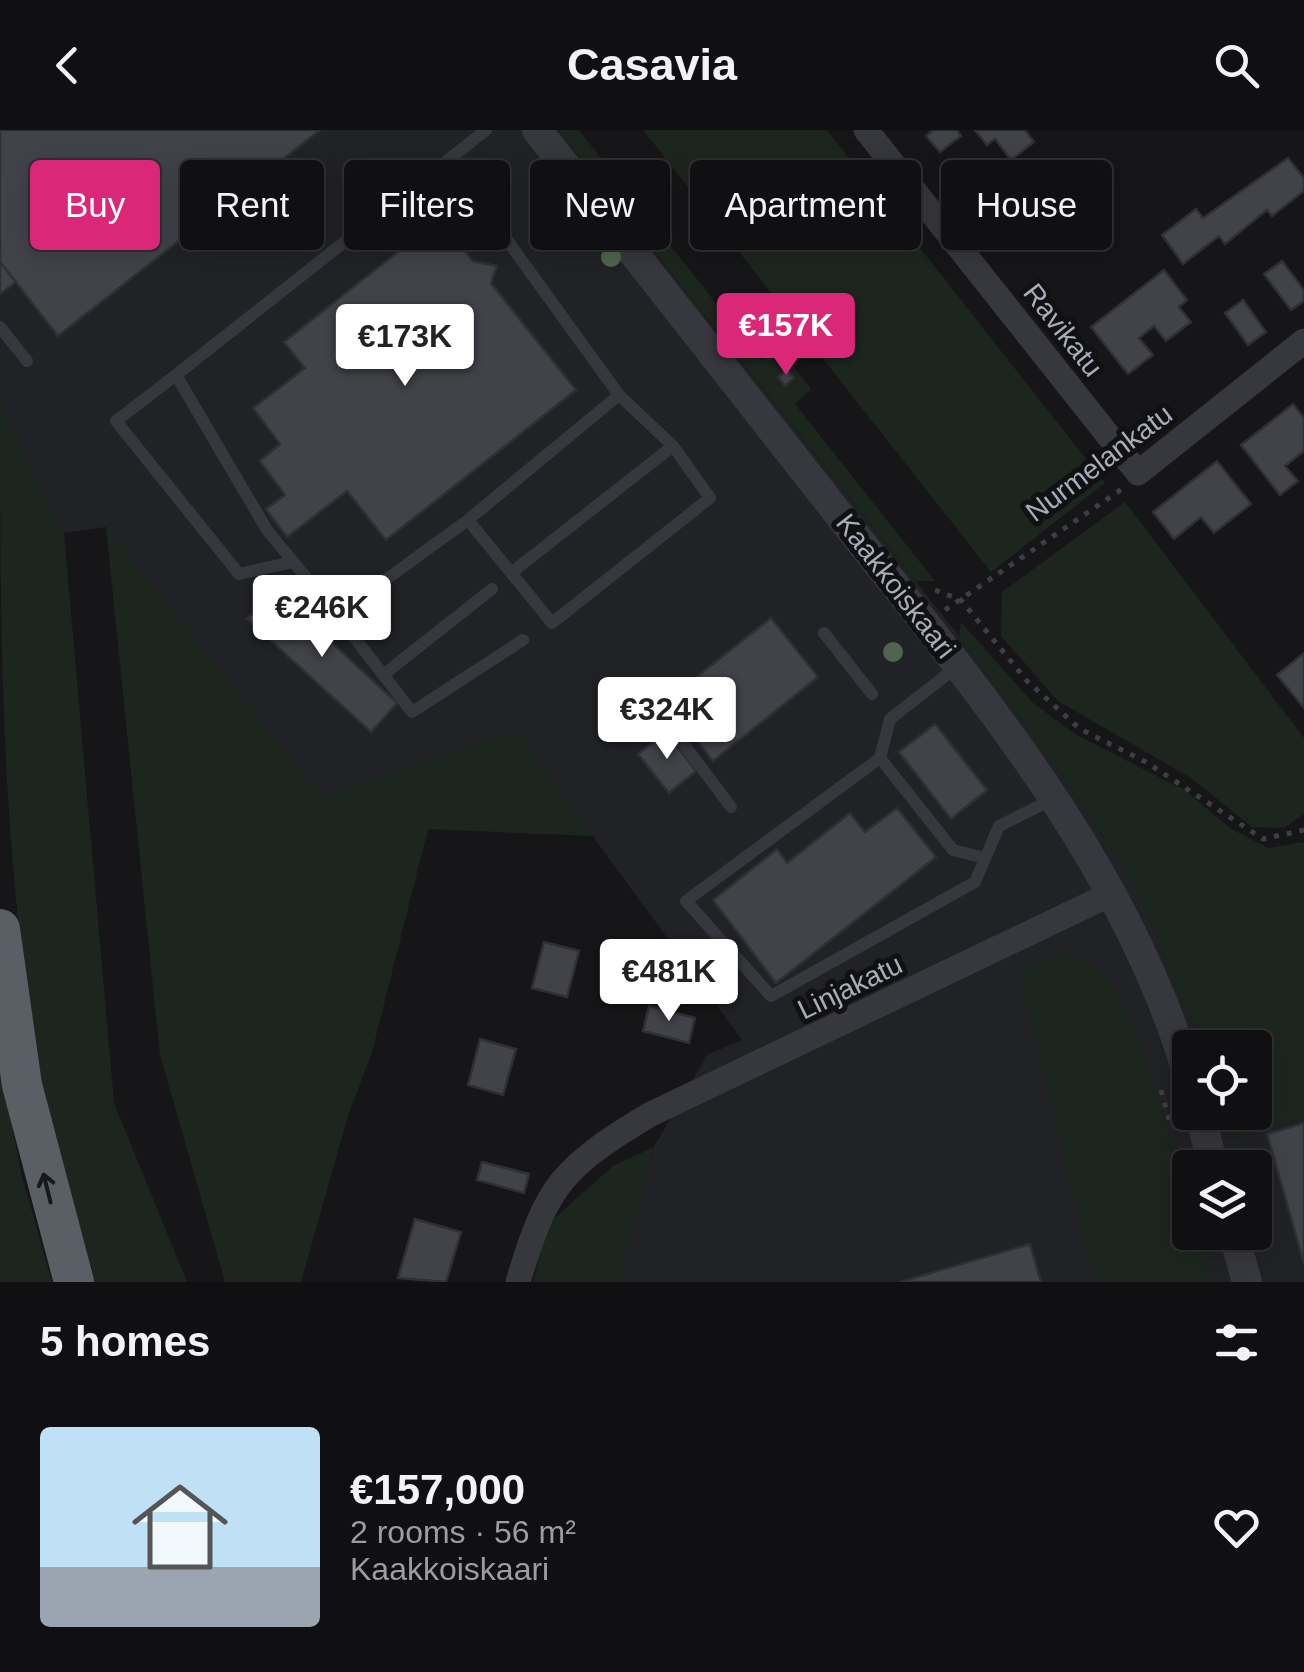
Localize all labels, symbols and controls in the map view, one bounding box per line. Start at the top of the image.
icon: back [40,38,95,93]
icon: search [1209,38,1264,93]
text: Casavia [567,39,737,90]
chip: Buy [30,160,160,250]
chip: Rent [180,160,324,250]
chip: Filters [344,160,510,250]
chip: New [530,160,670,250]
chip: Apartment [690,160,921,250]
chip: House [941,160,1112,250]
street label: Ravikatu [1017,278,1109,382]
pin: €157K [716,293,856,378]
pin: €173K [335,304,475,389]
text: €157K [739,307,833,343]
text: €173K [358,318,452,354]
street label: Nurmelankatu [1020,398,1178,528]
street label: Kaakkoiskaari [830,508,962,664]
pin: €246K [252,575,392,660]
text: €246K [275,589,369,625]
pin: €324K [597,677,737,762]
text: €324K [620,691,714,727]
pin: €481K [599,939,739,1024]
street label: Linjakatu [793,948,907,1026]
text: €481K [622,953,716,989]
map controls [1172,1030,1272,1250]
button: locate [1172,1030,1272,1130]
button: layers [1172,1150,1272,1250]
one-way arrow [36,1173,55,1204]
icon: filters [1209,1315,1264,1370]
text: 5 homes [40,1318,210,1365]
text: €157,000 [350,1466,525,1513]
icon: home [120,1467,240,1587]
icon: heart [1209,1500,1264,1555]
text: 2 rooms · 56 m² [350,1514,576,1550]
text: Kaakkoiskaari [350,1551,549,1587]

